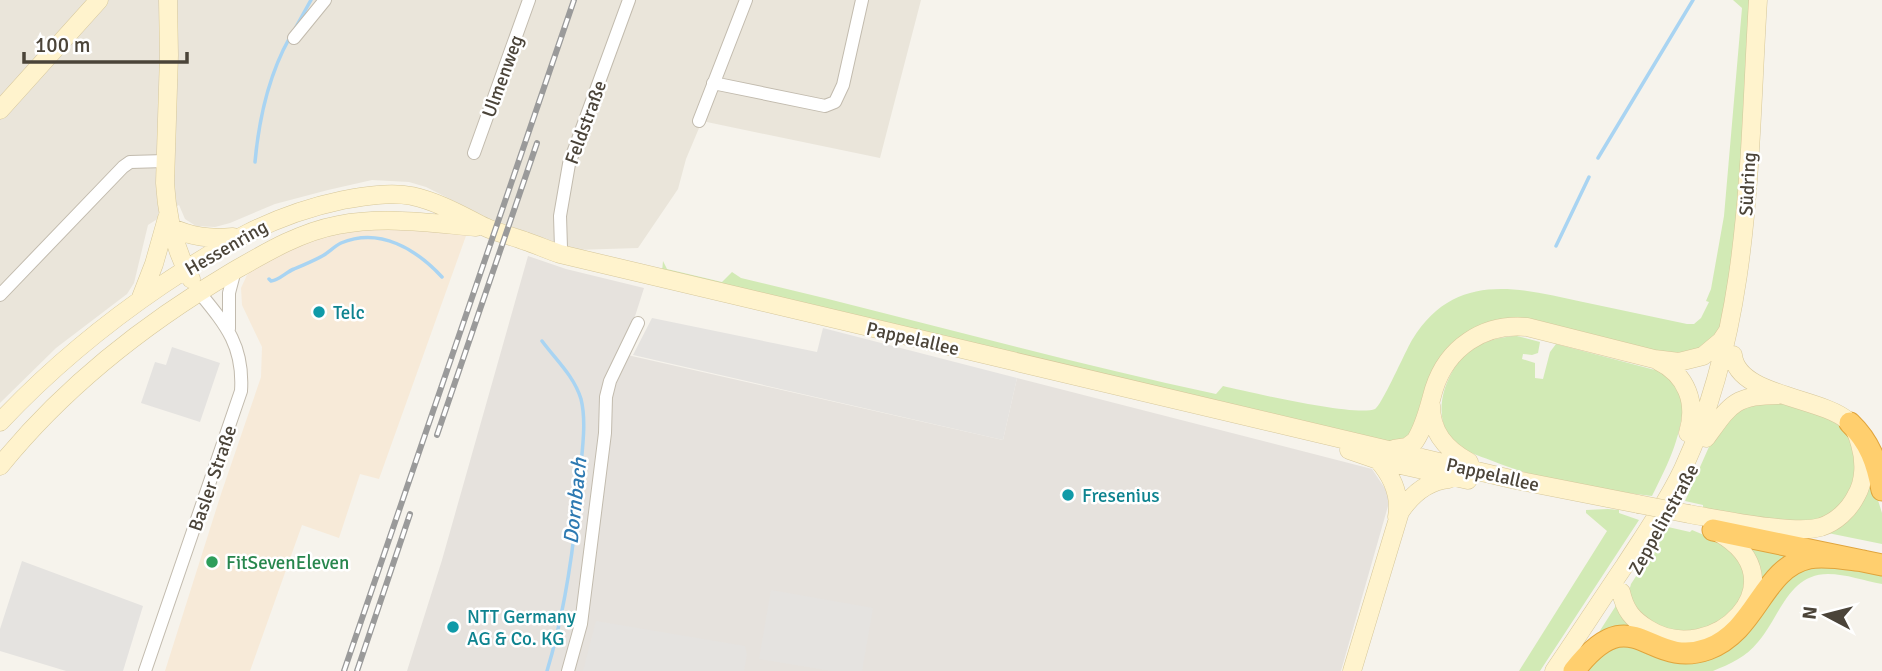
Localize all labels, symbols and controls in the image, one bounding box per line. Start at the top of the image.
scale bar [24,21,187,65]
text: 100 m [35,32,90,58]
street label: Ulmenweg [477,32,529,121]
street label: Feldstraße [560,77,612,167]
street label: Südring [1734,152,1762,217]
street label: Hessenring [181,215,272,281]
place label: Telc [333,301,365,325]
marker: Telc [311,304,327,320]
street label: Pappelallee [864,317,962,361]
street label: Basler Straße [184,422,242,535]
street label: Pappelallee [1444,453,1542,497]
water label: Dornbach [558,456,593,545]
street label: Zeppelinstraße [1624,460,1704,579]
place label: Fresenius [1082,484,1160,508]
marker: Fresenius [1060,487,1076,503]
place label: FitSevenEleven [226,551,349,575]
marker: FitSevenEleven [204,554,220,570]
north arrow [1791,580,1861,650]
place label: NTT Germany AG & Co. KG [467,605,576,651]
text: N [1797,605,1823,621]
marker: NTT Germany AG & Co. KG [445,619,461,635]

